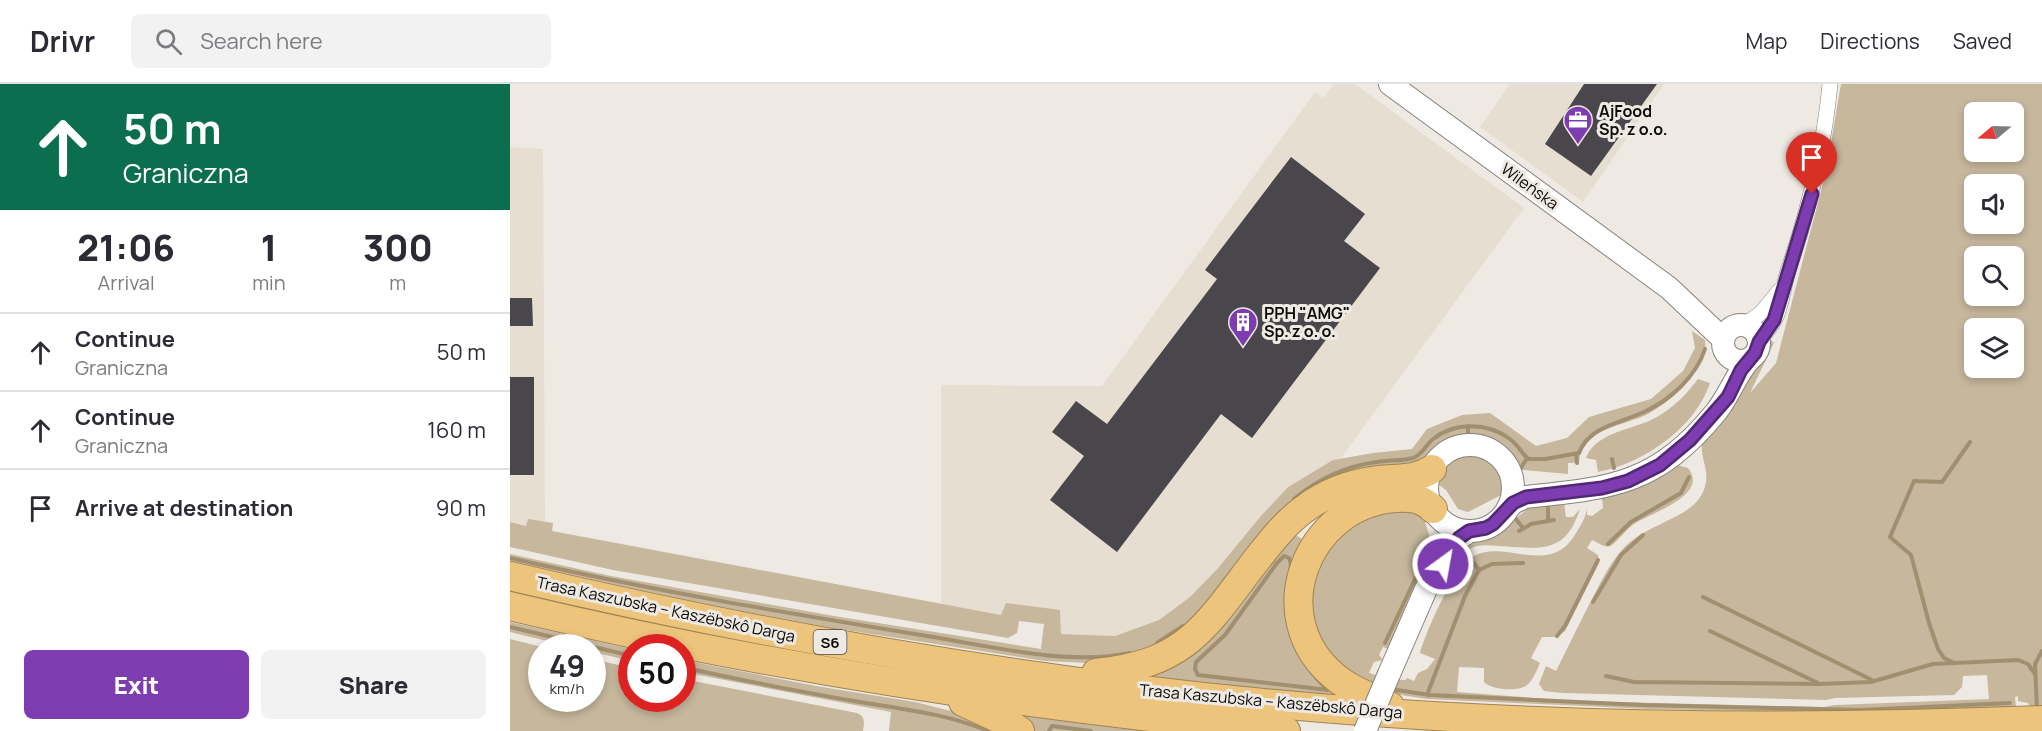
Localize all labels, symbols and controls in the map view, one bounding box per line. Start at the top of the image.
search box [131,14,551,68]
text: Drivr [30,22,95,60]
icon: search [152,25,185,58]
text: Search here [200,26,323,56]
text: Map [1746,27,1787,55]
text: Directions [1820,27,1920,55]
text: Saved [1953,27,2012,55]
text: 50 m [123,99,221,157]
place label: AjFood Sp. z o.o. [1599,100,1668,140]
north arrow [1964,102,2024,162]
map controls [1964,102,2024,378]
office icon: AjFood Sp. z o.o. [1562,104,1594,146]
icon: ahead [24,108,102,186]
pin [1786,132,1837,194]
icon: arrive [1795,141,1828,174]
text: Graniczna [123,154,249,191]
street label: Wileńska [1497,158,1563,214]
button: sound [1964,174,2024,234]
text: 21:06 [77,223,175,272]
text: 1 [261,223,277,272]
text: 300 [363,223,433,272]
button: search [1964,246,2024,306]
text: Arrival [98,269,155,296]
text: min [252,269,286,296]
text: m [389,269,406,296]
place label: PPH "AMG" Sp. z o. o. [1264,302,1350,342]
building icon: PPH "AMG" Sp. z o. o. [1227,306,1259,348]
button: layers [1964,318,2024,378]
text: Continue [75,324,175,354]
icon: ahead [24,336,57,369]
text: 50 m [437,337,486,367]
text: Graniczna [75,354,168,381]
text: Continue [75,402,175,432]
icon: ahead [24,414,57,447]
text: 160 m [427,415,486,445]
text: Graniczna [75,432,168,459]
icon: arrive [24,492,57,525]
text: Arrive at destination [75,493,293,523]
text: 90 m [436,493,486,523]
position arrow [1411,532,1475,596]
street label: Trasa Kaszubska – Kaszëbskô Darga [535,571,797,647]
road number: S6 [814,630,846,654]
speed limit sign: 50 [618,634,696,712]
text: 49 [549,645,585,686]
button: Exit [24,650,249,719]
button: Share [261,650,486,719]
text: km/h [550,678,584,699]
street label: Trasa Kaszubska – Kaszëbskô Darga [1139,679,1403,723]

